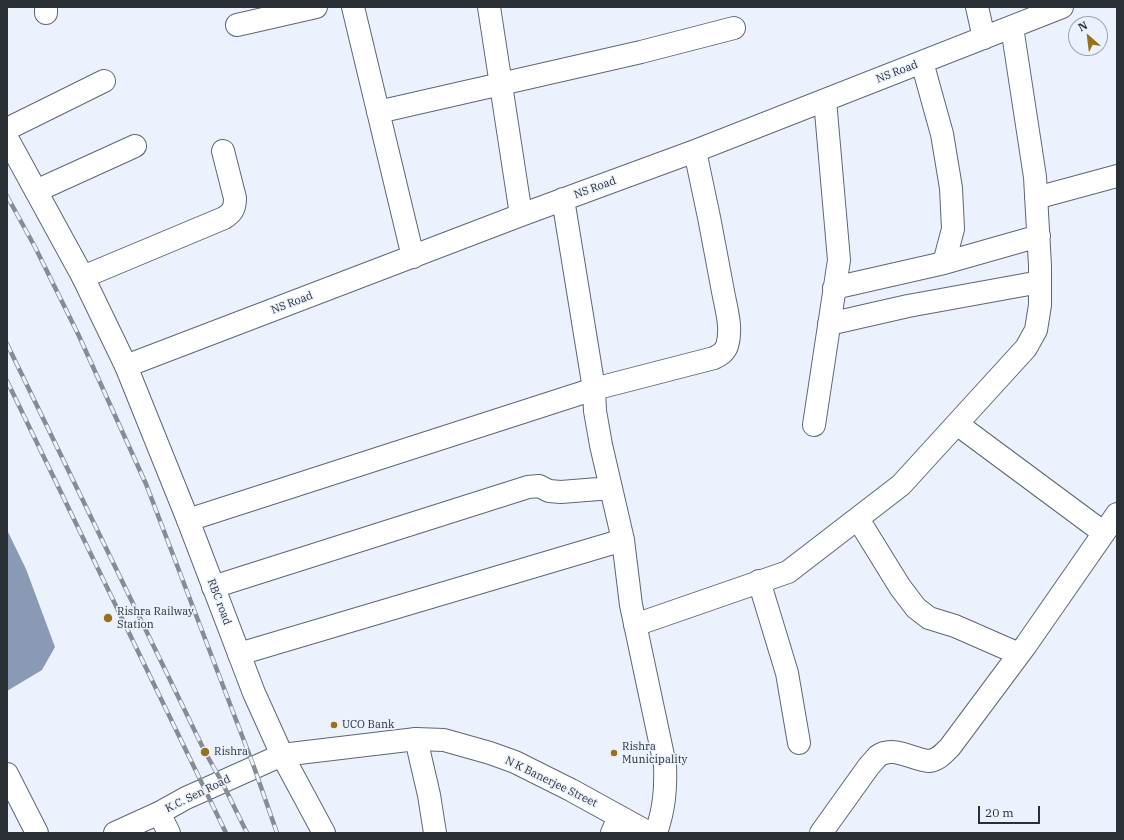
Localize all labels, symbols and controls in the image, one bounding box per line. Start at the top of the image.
north arrow [1068,16,1108,56]
text: N [1076,18,1090,35]
street label: NS Road [874,58,920,86]
street label: NS Road [572,174,618,202]
street label: NS Road [269,289,315,317]
street label: RBC road [204,577,234,627]
place label: Rishra Railway Station [117,605,194,631]
marker: Rishra Railway Station [102,612,114,624]
place label: UCO Bank [342,718,394,732]
marker: UCO Bank [329,720,339,730]
place label: Rishra Municipality [622,740,687,766]
place label: Rishra [214,745,248,759]
marker: Rishra [199,746,211,758]
marker: Rishra Municipality [609,748,619,758]
street label: N K Banerjee Street [503,754,599,810]
street label: K.C. Sen Road [163,773,233,815]
scale bar [980,798,1042,824]
text: 20 m [985,805,1014,820]

